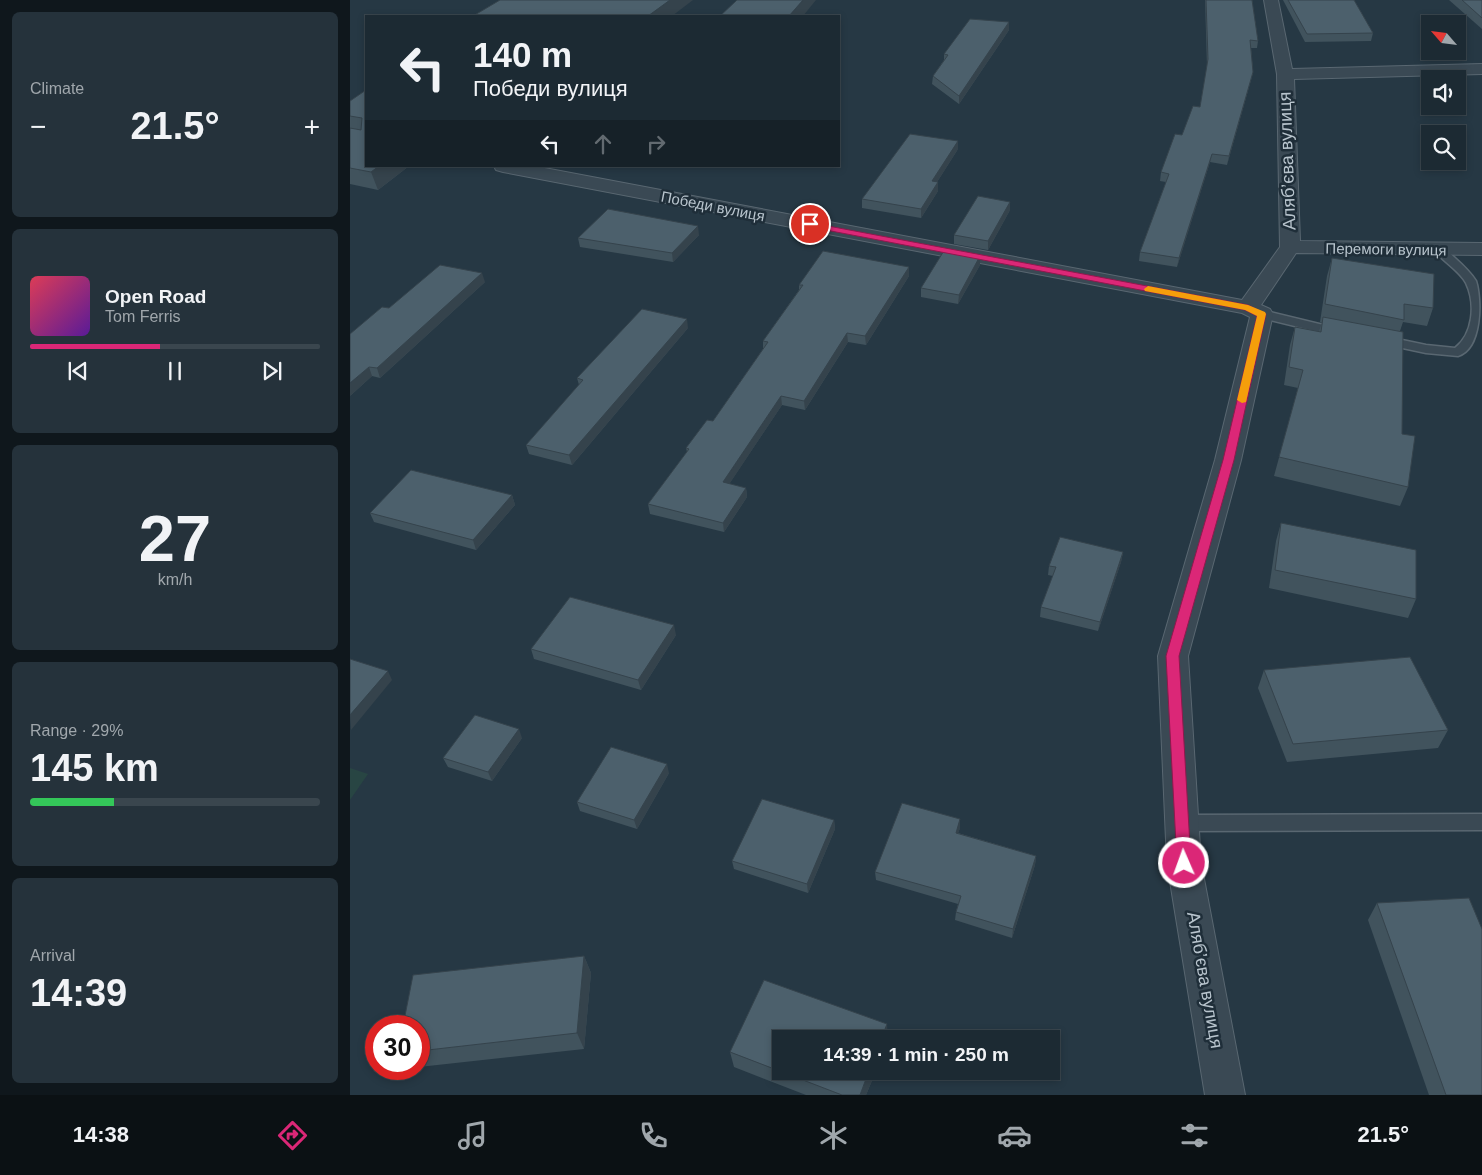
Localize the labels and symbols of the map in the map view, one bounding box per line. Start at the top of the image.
north arrow [1421,15,1466,60]
street label: Аляб’єва вулиця [1275,91,1299,231]
street label: Победи вулиця [660,188,766,224]
pin [789,203,831,245]
street label: Перемоги вулиця [1325,239,1447,259]
position arrow [1157,836,1209,888]
street label: Аляб’єва вулиця [1183,910,1227,1050]
speed limit sign: 30 [365,1015,430,1080]

